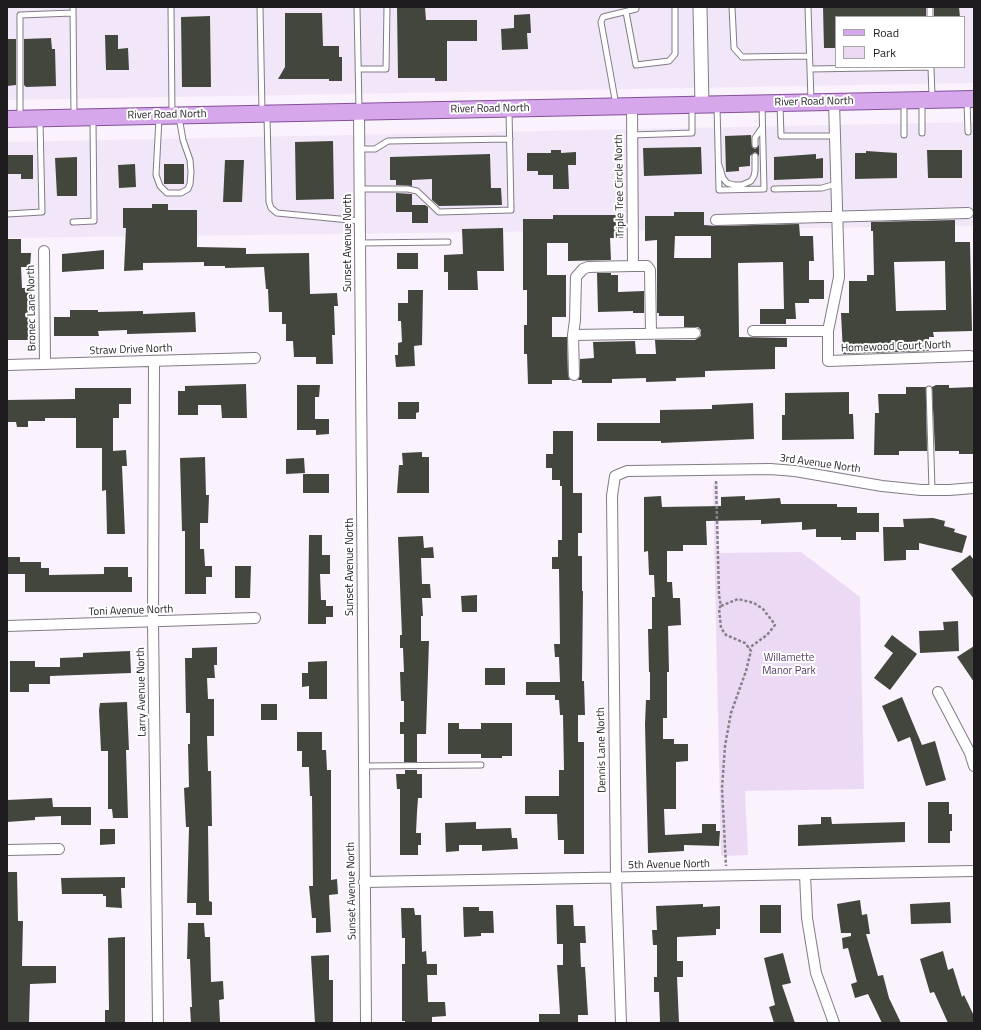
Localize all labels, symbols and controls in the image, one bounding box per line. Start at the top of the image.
legend [835,16,965,68]
text: Road [873,23,899,42]
text: Park [873,43,896,62]
street label: River Road North [774,95,854,109]
street label: River Road North [450,102,530,116]
street label: River Road North [127,108,207,122]
street label: Triple Tree Circle North [612,134,628,238]
street label: Sunset Avenue North [341,194,355,292]
street label: Bronec Lane North [25,265,39,351]
street label: Homewood Court North [841,338,951,356]
street label: Straw Drive North [89,342,173,358]
street label: 3rd Avenue North [779,452,861,476]
street label: Sunset Avenue North [343,518,357,616]
street label: Toni Avenue North [88,603,174,619]
street label: Larry Avenue North [135,647,149,737]
park label: Willamette Manor Park [762,651,816,677]
street label: Dennis Lane North [595,707,609,793]
street label: Sunset Avenue North [345,842,359,940]
street label: 5th Avenue North [628,858,710,872]

